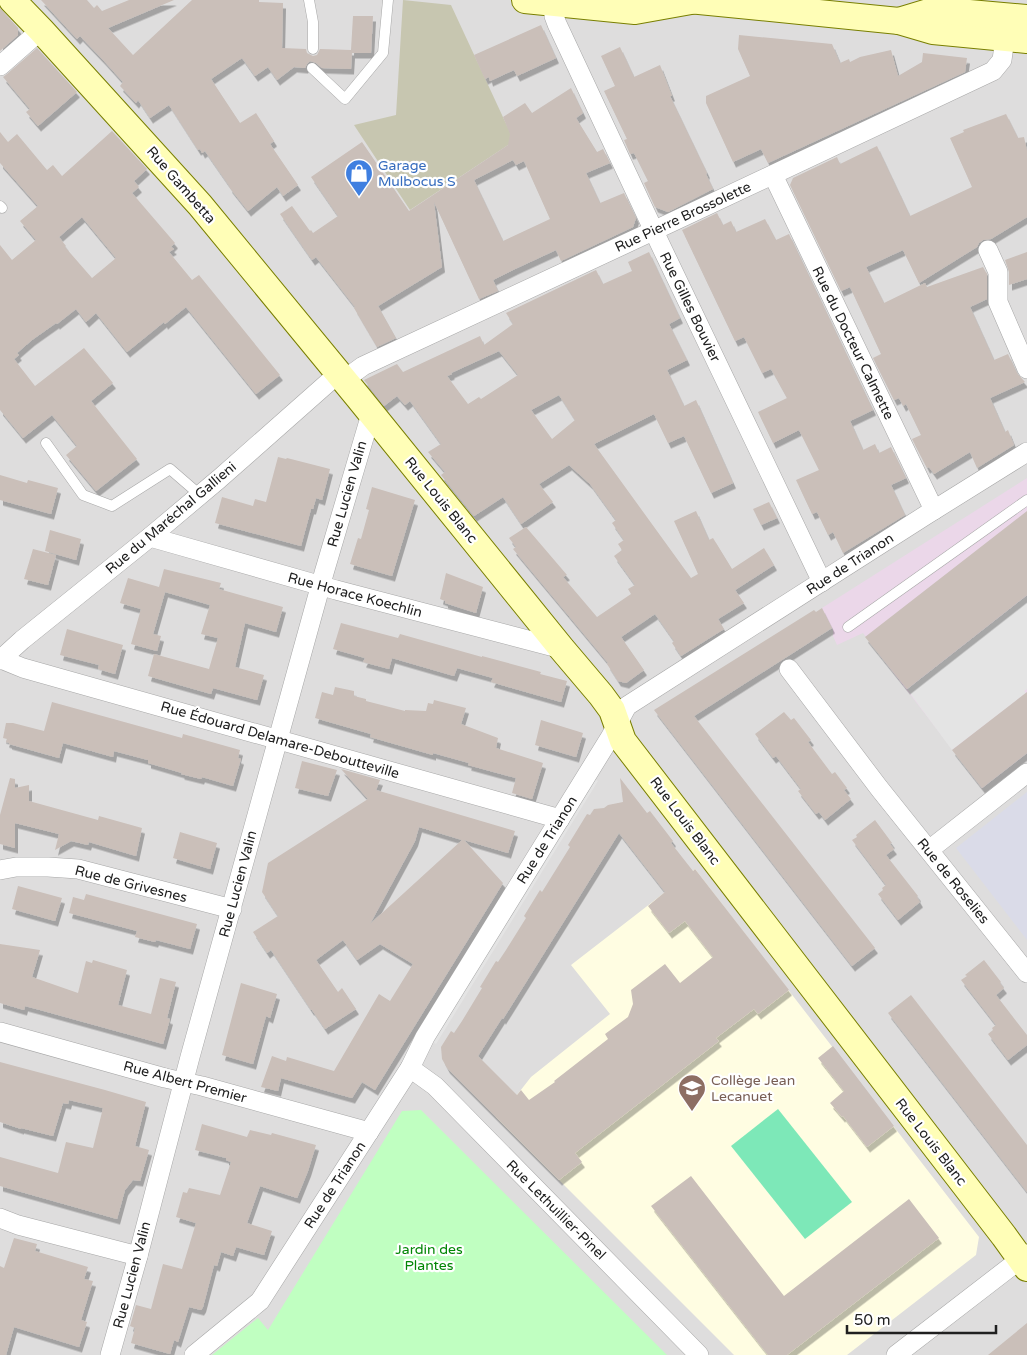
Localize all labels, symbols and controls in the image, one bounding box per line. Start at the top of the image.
street label: Rue Gambetta [143,143,219,227]
place label: Garage Mulbocus S [378,157,456,190]
shop icon: Garage Mulbocus S [344,158,374,197]
street label: Rue Pierre Brossolette [612,178,754,256]
street label: Rue Gilles Bouvier [656,249,724,365]
street label: Rue du Docteur Calmette [808,264,898,422]
street label: Rue Lucien Valin [324,439,370,549]
street label: Rue Louis Blanc [401,453,481,547]
street label: Rue du Maréchal Gallieni [102,458,240,578]
street label: Rue de Trianon [803,530,897,598]
street label: Rue Horace Koechlin [286,569,424,621]
street label: Rue Édouard Delamare-Deboutteville [159,698,401,782]
street label: Rue Louis Blanc [646,774,724,868]
street label: Rue de Trianon [513,793,581,887]
street label: Rue Lucien Valin [216,829,260,939]
street label: Rue de Roselies [913,835,993,927]
street label: Rue de Grivesnes [73,862,189,906]
street label: Rue Albert Premier [121,1057,249,1107]
place label: Collège Jean Lecanuet [711,1072,795,1105]
school or university icon: Collège Jean Lecanuet [677,1073,707,1112]
street label: Rue Louis Blanc [892,1095,970,1189]
street label: Rue de Trianon [301,1138,369,1232]
street label: Rue Lethuillier-Pinel [503,1157,609,1263]
street label: Rue Lucien Valin [110,1220,154,1330]
park label: Jardin des Plantes [395,1241,463,1274]
scale bar [847,1302,996,1334]
text: 50 m [854,1311,891,1329]

